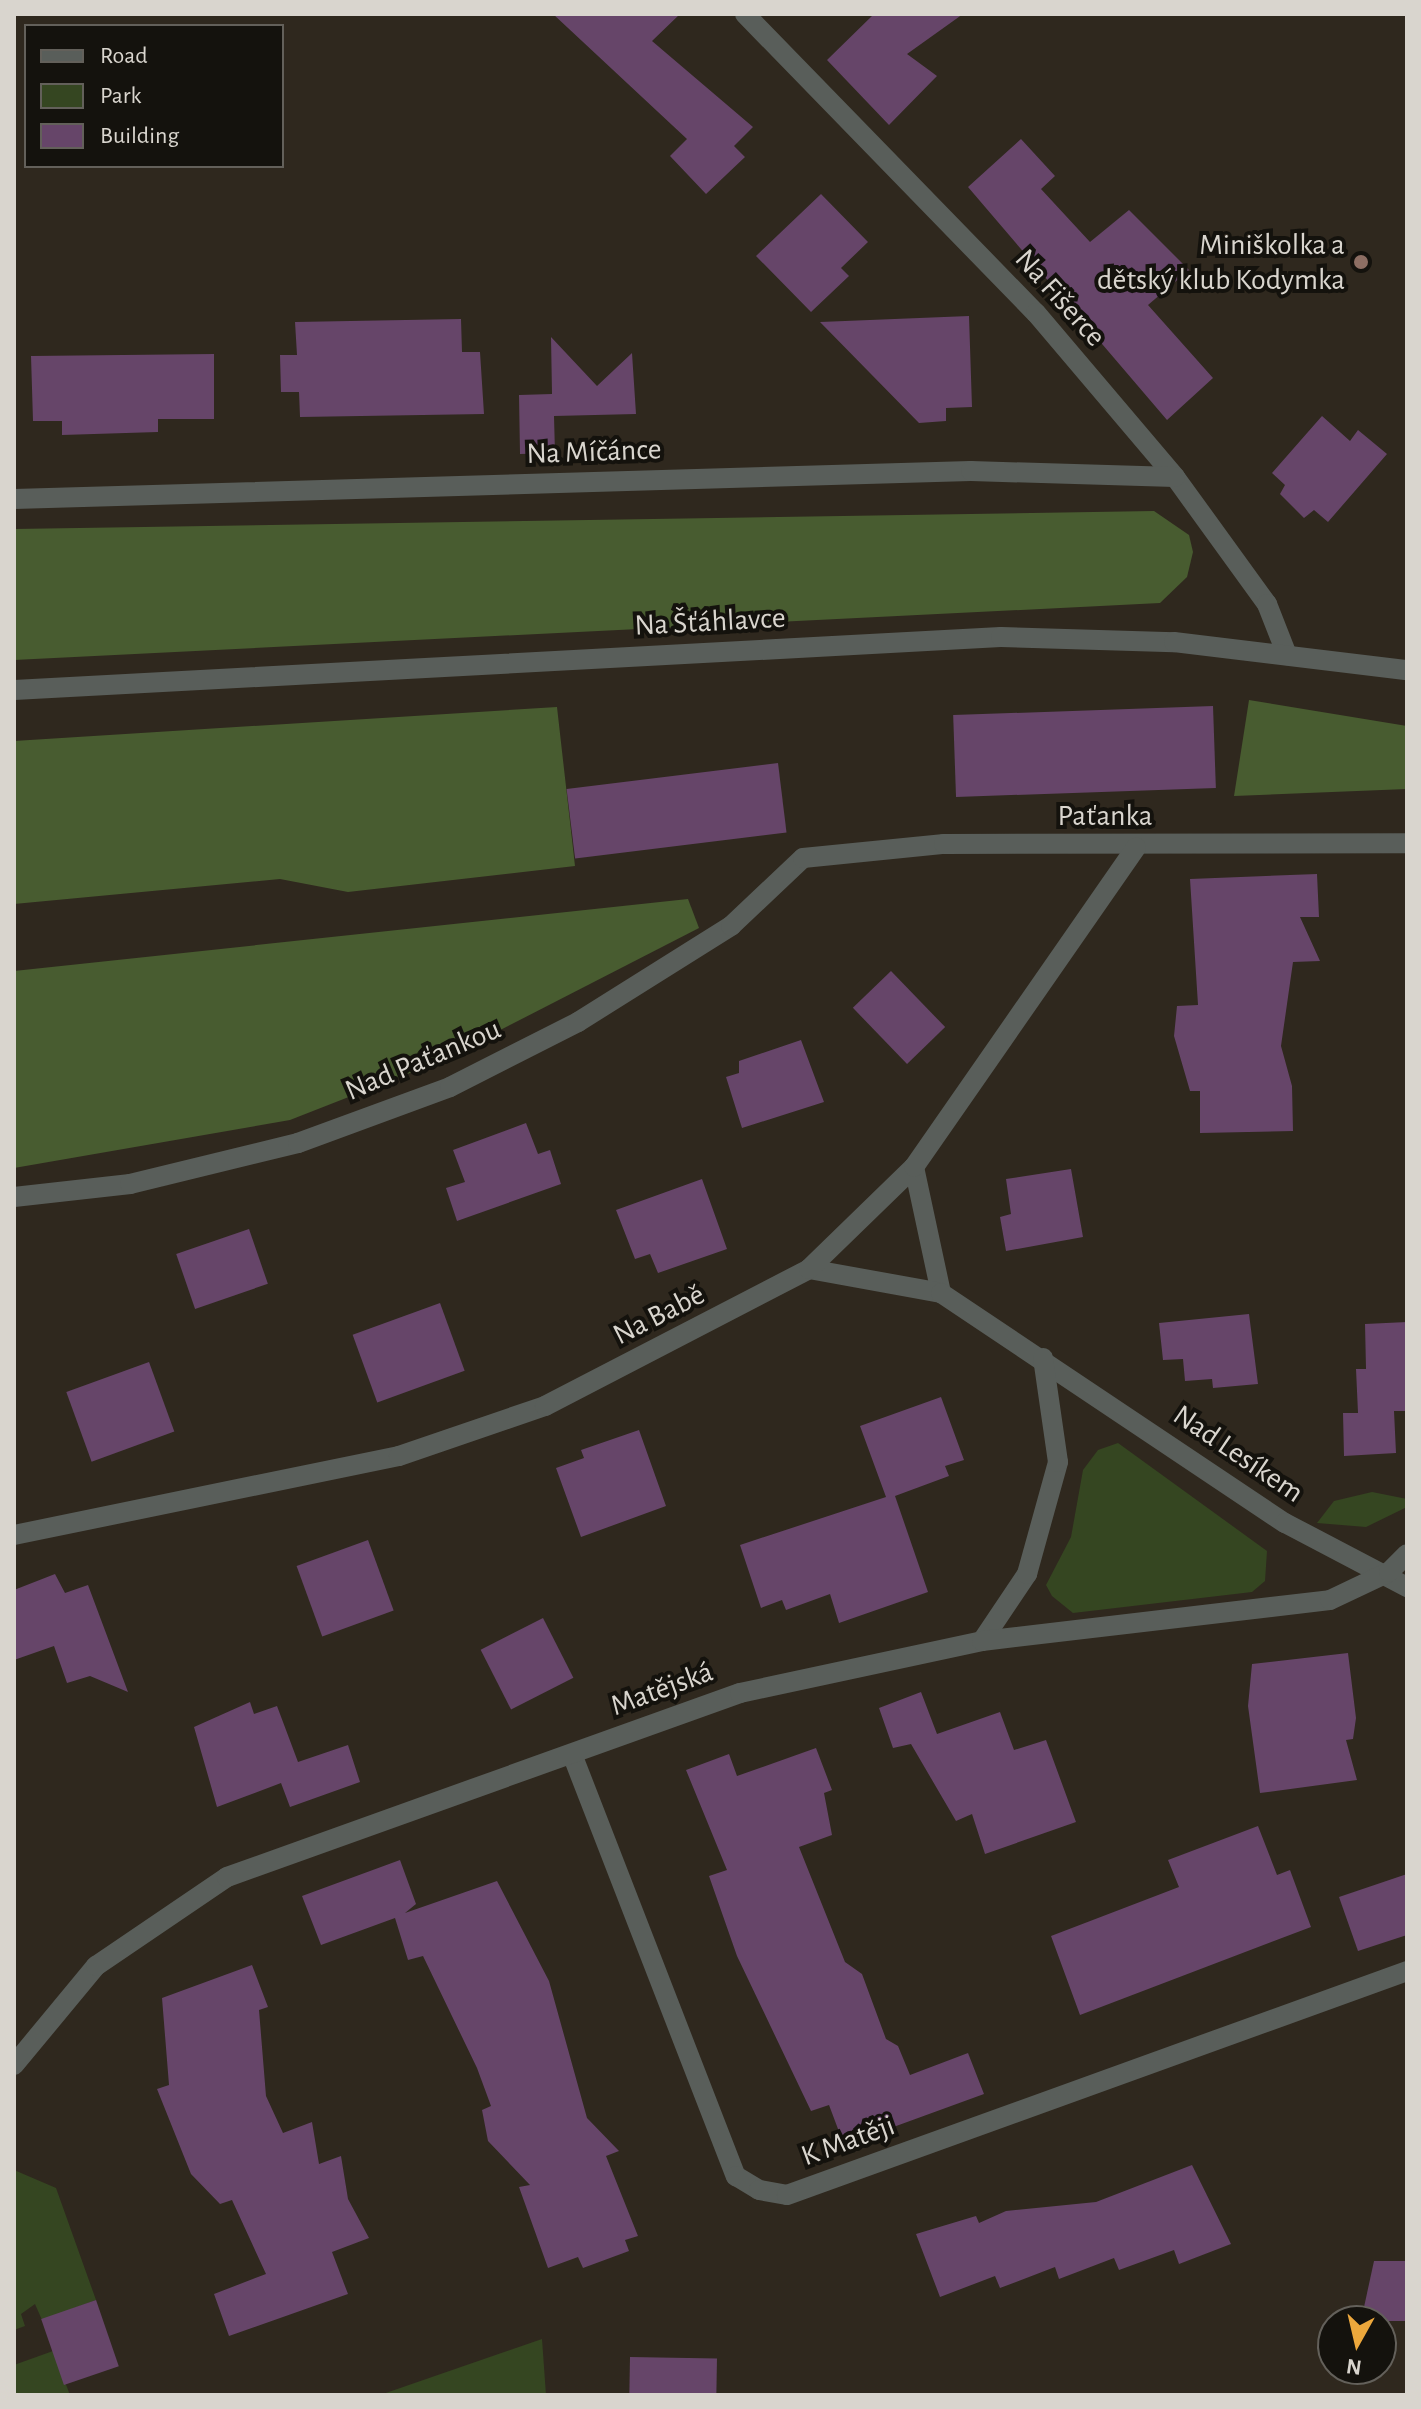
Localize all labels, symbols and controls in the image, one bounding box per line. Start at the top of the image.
legend [24,24,284,168]
text: Road [100,44,148,68]
text: Park [100,84,141,108]
text: Building [100,124,179,148]
place label: Miniškolka a dětský klub Kodymka [1097,227,1345,298]
street label: Na Fišerce [1007,242,1113,354]
marker: Miniškolka a dětský klub Kodymka [1352,253,1370,271]
street label: Na Míčánce [526,432,662,472]
street label: Na Šťáhlavce [634,600,786,644]
street label: Paťanka [1058,798,1152,834]
street label: Nad Paťankou [340,1011,506,1109]
street label: Na Babě [607,1277,711,1353]
street label: Nad Lesíkem [1166,1397,1310,1511]
street label: Matějská [606,1654,718,1724]
street label: K Matěji [796,2108,900,2174]
north arrow [1317,2305,1397,2385]
text: N [1345,2355,1363,2379]

